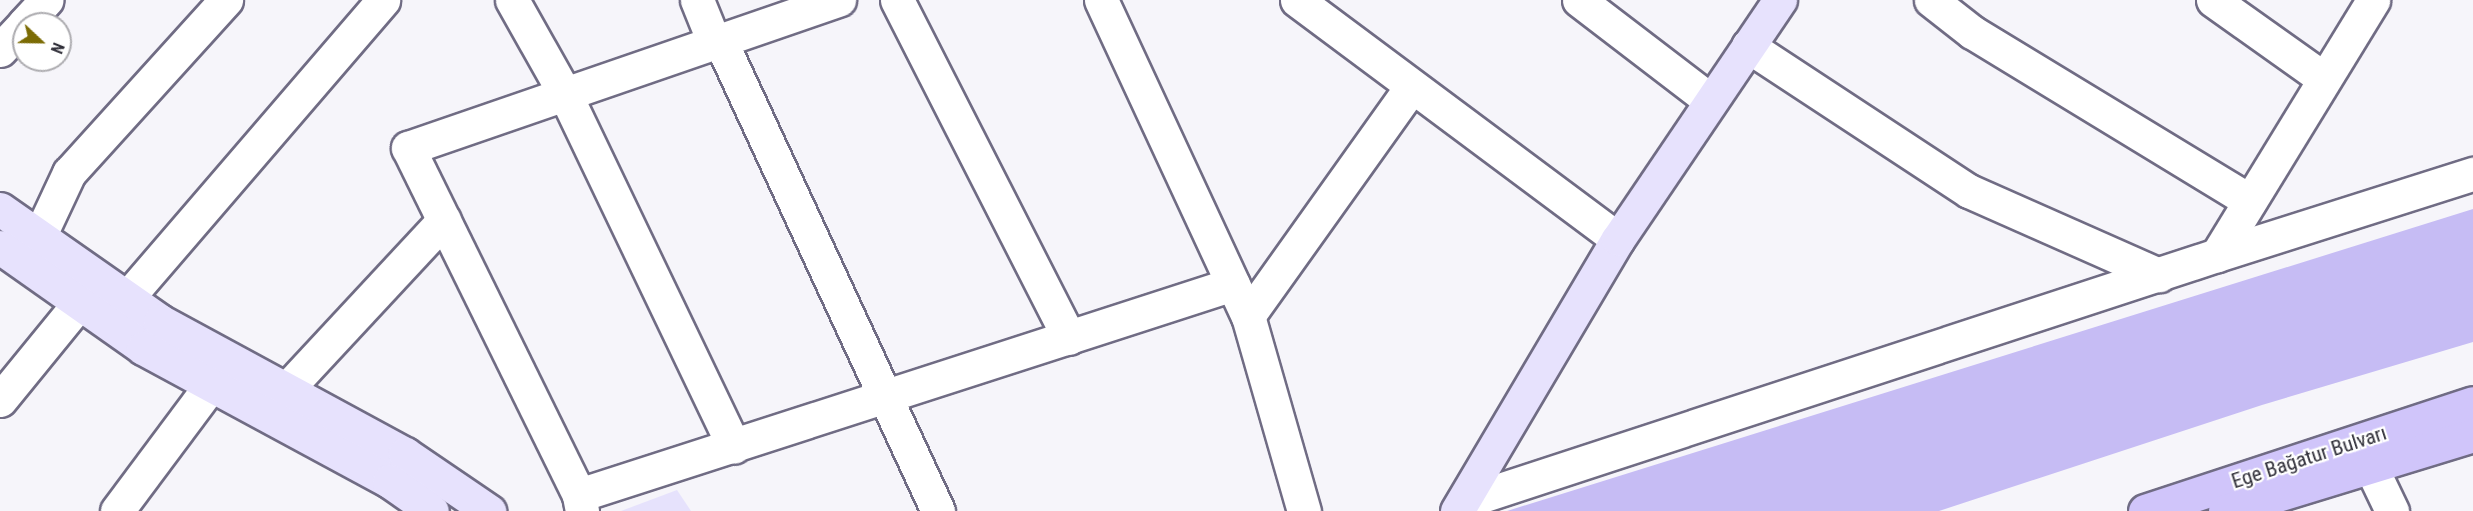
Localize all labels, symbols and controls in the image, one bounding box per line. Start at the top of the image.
north arrow [12,12,72,72]
text: N [47,40,68,56]
street label: Ege Bağatur Bulvarı [2228,420,2390,494]

